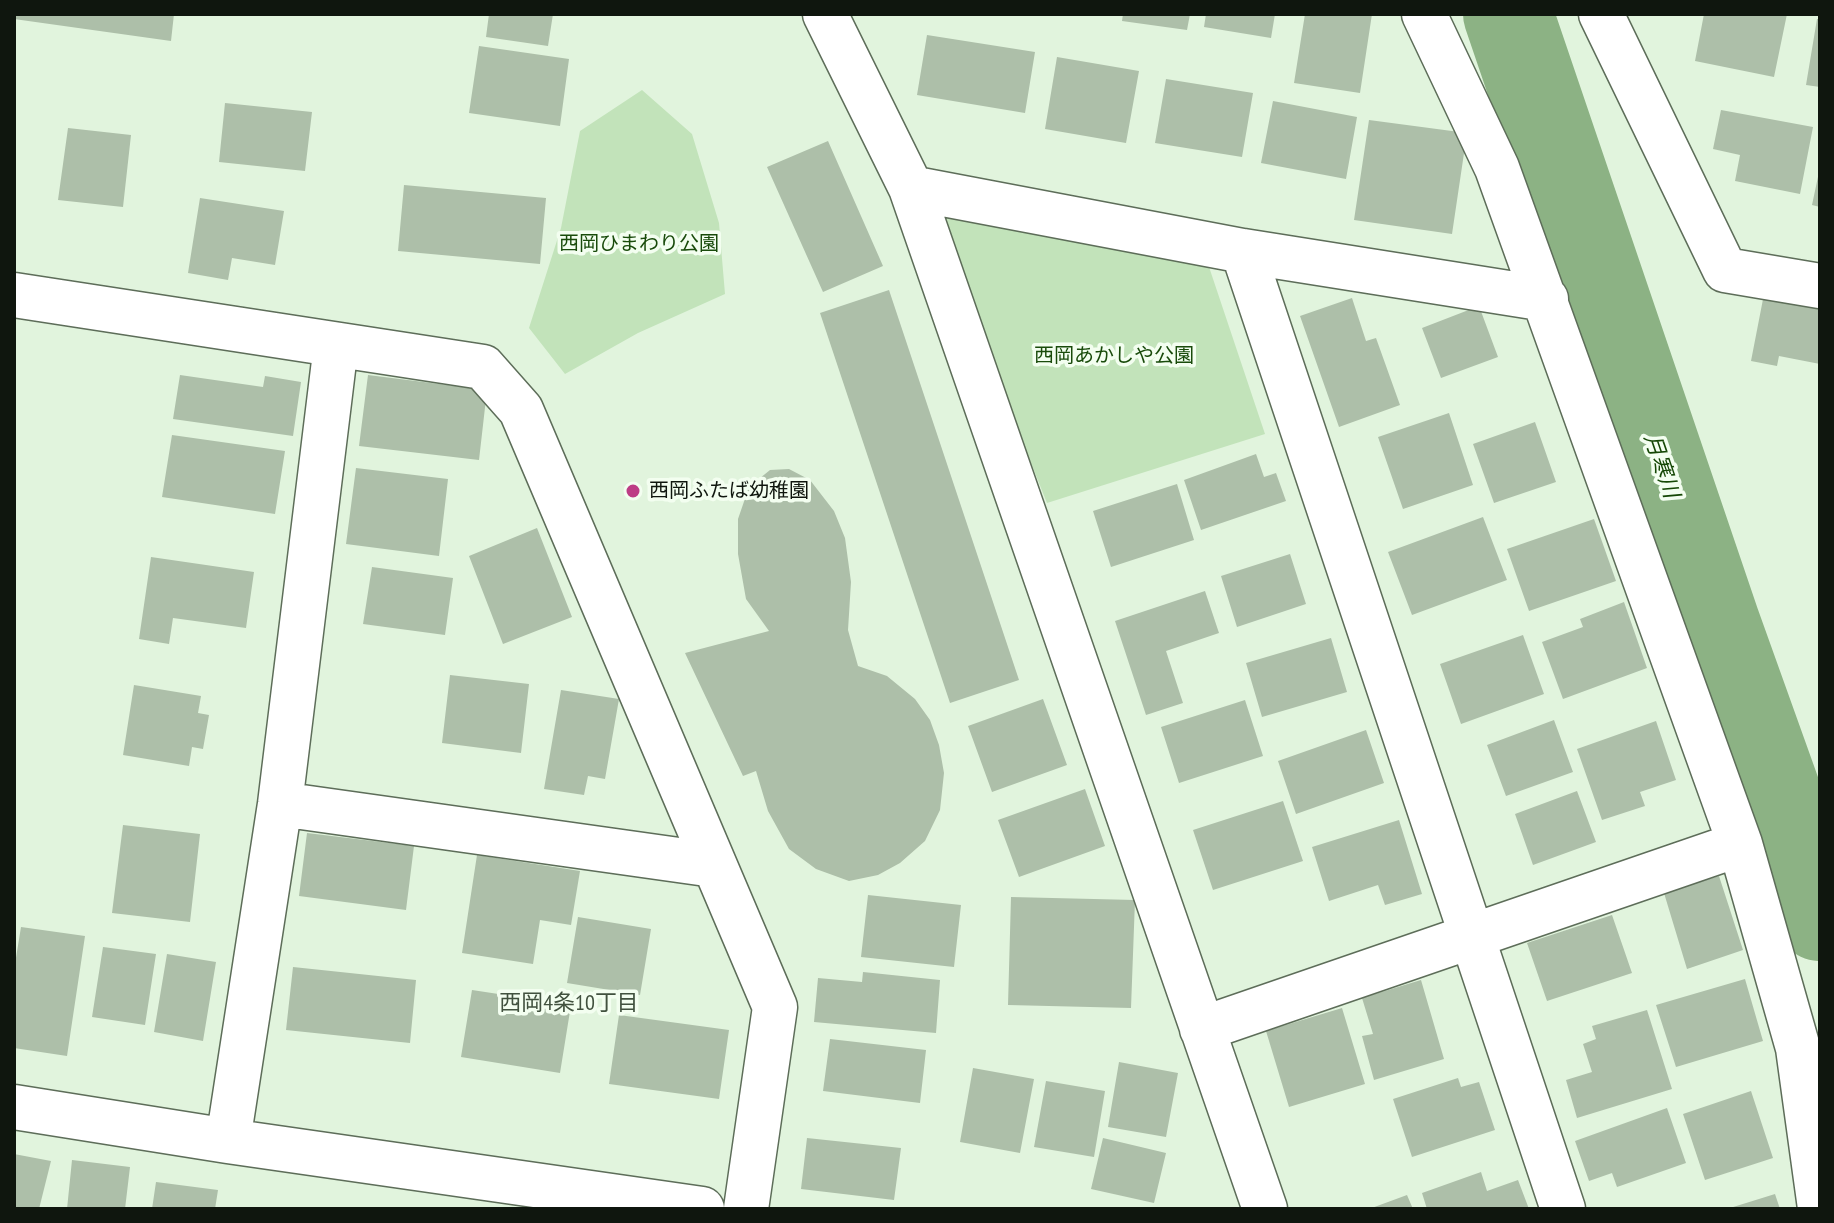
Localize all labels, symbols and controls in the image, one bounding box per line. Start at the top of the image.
park label: 西岡ひまわり公園 [559,232,719,256]
park label: 西岡あかしや公園 [1034,344,1194,368]
water label: 月寒川 [1638,431,1684,501]
place label: 西岡ふたば幼稚園 [649,479,809,503]
marker: 西岡ふたば幼稚園 [624,482,642,500]
district label: 西岡4条10丁目 [499,991,639,1017]

